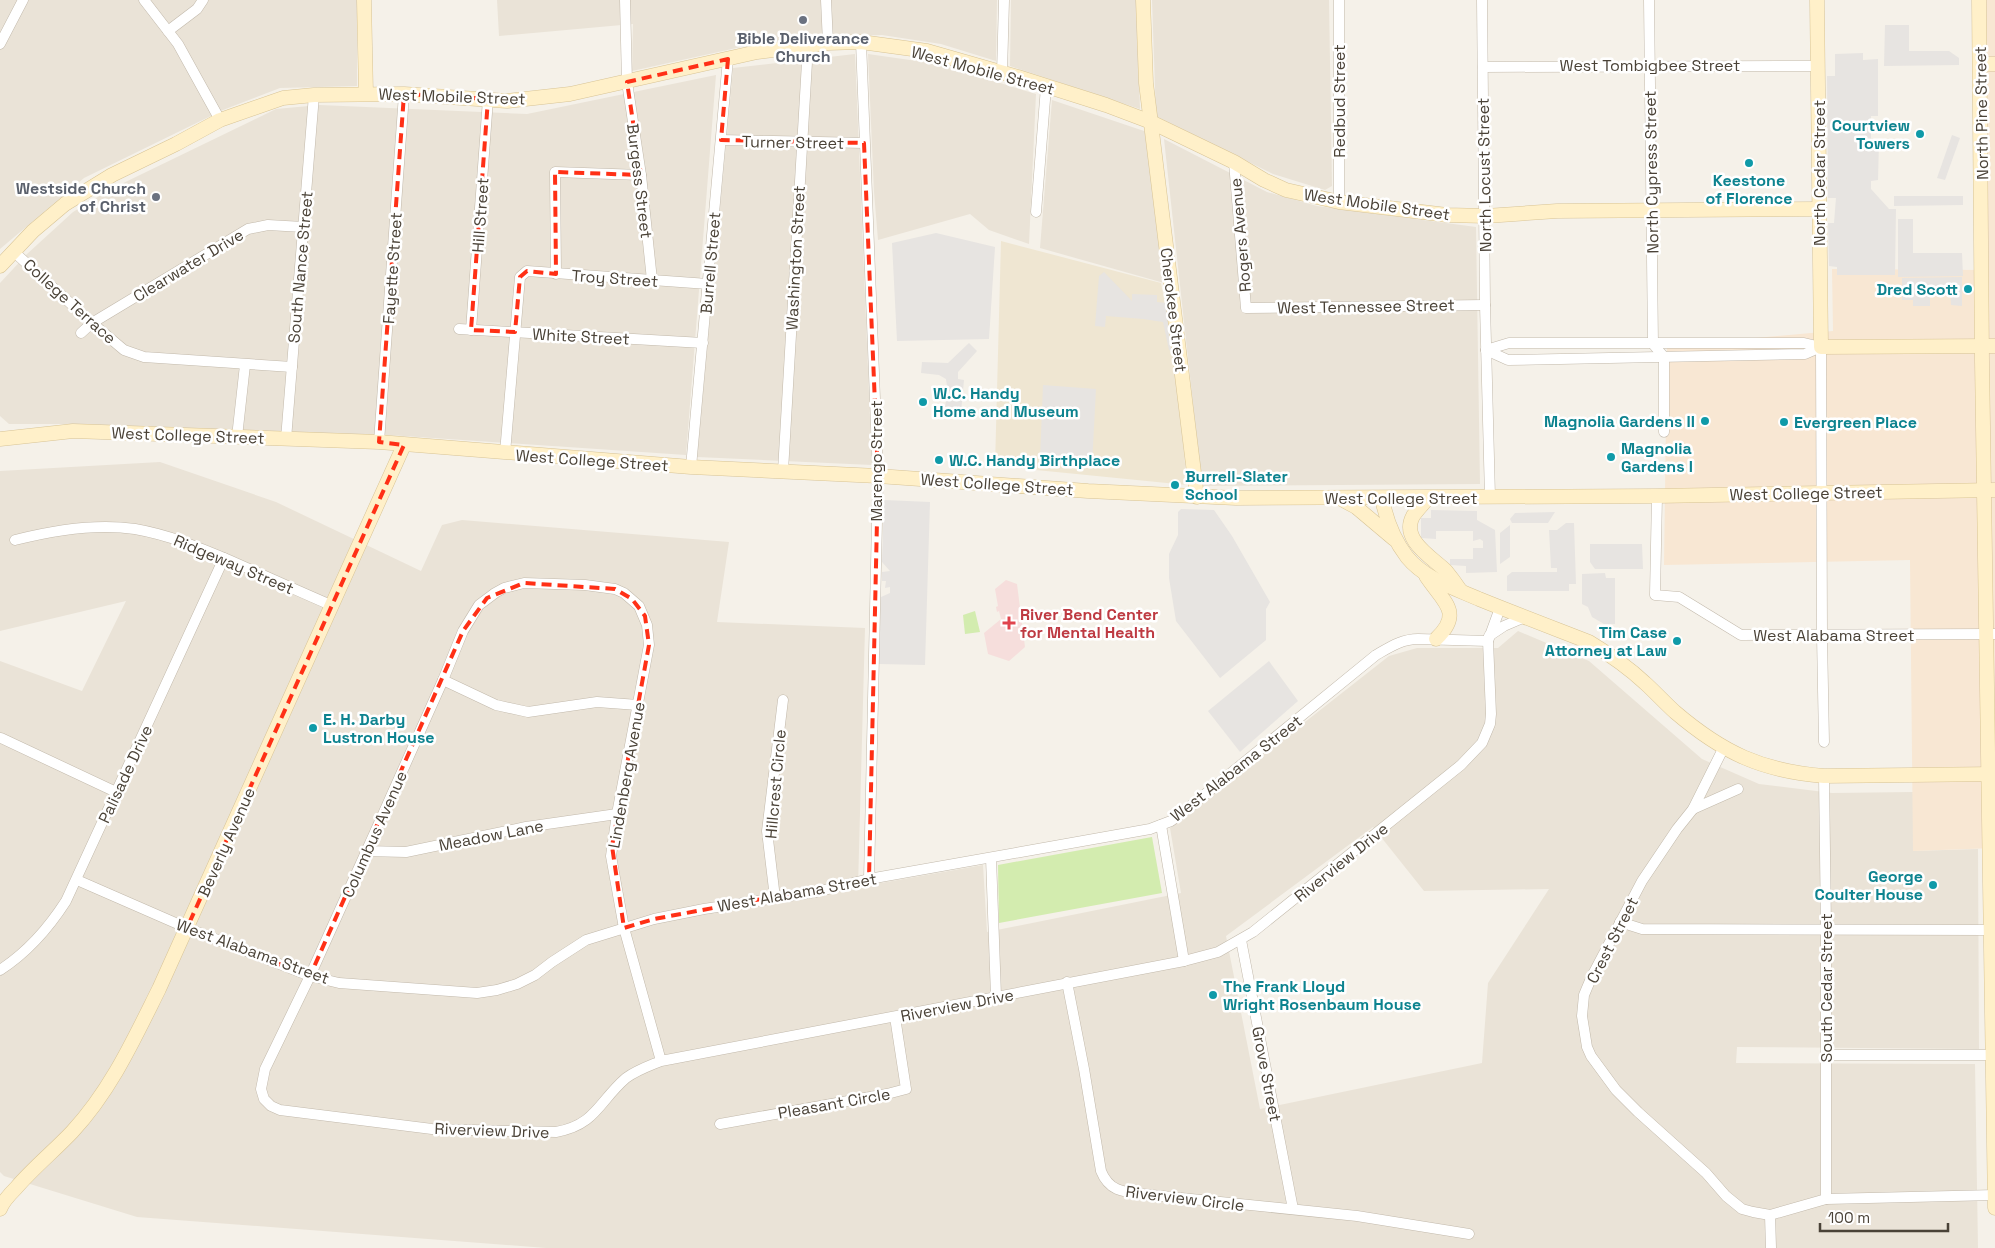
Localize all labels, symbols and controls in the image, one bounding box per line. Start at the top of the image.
marker: Bible Deliverance Church [797,14,809,26]
place label: Bible Deliverance Church [737,28,869,67]
street label: West Mobile Street [909,41,1057,100]
street label: Redbud Street [1329,44,1350,158]
street label: North Pine Street [1970,46,1993,180]
street label: West Tombigbee Street [1560,55,1740,76]
street label: West Mobile Street [378,83,526,110]
street label: North Cypress Street [1640,90,1663,254]
street label: North Locust Street [1473,98,1496,252]
street label: North Cedar Street [1809,100,1830,246]
place label: Courtview Towers [1832,115,1910,154]
street label: Burgess Street [622,122,657,240]
marker: Courtview Towers [1914,128,1926,140]
street label: Turner Street [742,131,844,154]
marker: Keestone of Florence [1743,157,1755,169]
place label: Keestone of Florence [1706,170,1792,209]
street label: Hill Street [467,177,494,253]
street label: Rogers Avenue [1225,177,1256,293]
place label: Westside Church of Christ [16,178,146,217]
street label: West Mobile Street [1303,184,1451,225]
street label: Washington Street [781,185,810,331]
street label: South Nance Street [283,190,318,344]
marker: Westside Church of Christ [150,191,162,203]
street label: Burrell Street [696,211,725,315]
street label: Fayette Street [378,212,407,325]
street label: Clearwater Drive [129,224,247,307]
street label: Cherokee Street [1155,247,1192,374]
street label: College Terrace [19,254,121,349]
street label: Troy Street [571,265,659,292]
place label: Dred Scott [1876,279,1958,300]
marker: Dred Scott [1962,283,1974,295]
street label: West Tennessee Street [1277,294,1455,319]
street label: White Street [532,323,630,350]
place label: W.C. Handy Home and Museum [933,383,1079,422]
marker: W.C. Handy Home and Museum [917,396,929,408]
street label: Marengo Street [866,400,887,522]
place label: Magnolia Gardens II [1544,411,1695,432]
place label: Evergreen Place [1794,412,1917,433]
marker: Magnolia Gardens II [1699,415,1711,427]
marker: Evergreen Place [1778,416,1790,428]
street label: West College Street [111,422,265,449]
place label: Magnolia Gardens I [1621,438,1693,477]
street label: West College Street [515,445,669,476]
place label: W.C. Handy Birthplace [949,450,1120,471]
marker: Magnolia Gardens I [1605,451,1617,463]
marker: W.C. Handy Birthplace [933,454,945,466]
place label: Burrell-Slater School [1185,466,1288,505]
street label: West College Street [920,469,1074,500]
marker: Burrell-Slater School [1169,479,1181,491]
street label: West College Street [1729,482,1883,505]
street label: West College Street [1324,488,1478,509]
street label: Ridgeway Street [171,530,297,599]
place label: River Bend Center for Mental Health [1020,604,1158,643]
marker: River Bend Center for Mental Health [1002,616,1016,630]
place label: Tim Case Attorney at Law [1545,622,1667,661]
street label: West Alabama Street [1753,625,1915,646]
marker: Tim Case Attorney at Law [1671,635,1683,647]
street label: Lindenberg Avenue [603,700,650,850]
place label: E. H. Darby Lustron House [323,709,435,748]
street label: West Alabama Street [1166,710,1306,826]
street label: Palisade Drive [94,722,157,827]
marker: E. H. Darby Lustron House [307,722,319,734]
street label: Hillcrest Circle [760,729,791,840]
street label: Columbus Avenue [337,768,412,901]
street label: Beverly Avenue [193,784,260,900]
street label: Meadow Lane [437,815,545,856]
street label: Riverview Drive [1290,818,1393,907]
place label: George Coulter House [1814,866,1923,905]
street label: West Alabama Street [716,868,878,917]
marker: George Coulter House [1927,879,1939,891]
street label: Crest Street [1582,894,1643,987]
street label: South Cedar Street [1816,913,1837,1063]
street label: West Alabama Street [173,914,332,989]
place label: The Frank Lloyd Wright Rosenbaum House [1223,976,1421,1015]
street label: Riverview Drive [899,984,1016,1027]
marker: The Frank Lloyd Wright Rosenbaum House [1207,989,1219,1001]
street label: Grove Street [1247,1025,1286,1124]
street label: Pleasant Circle [776,1083,892,1124]
street label: Riverview Drive [434,1118,550,1143]
street label: Riverview Circle [1124,1181,1246,1216]
scale bar [1820,1200,1948,1232]
text: 100 m [1828,1208,1870,1227]

